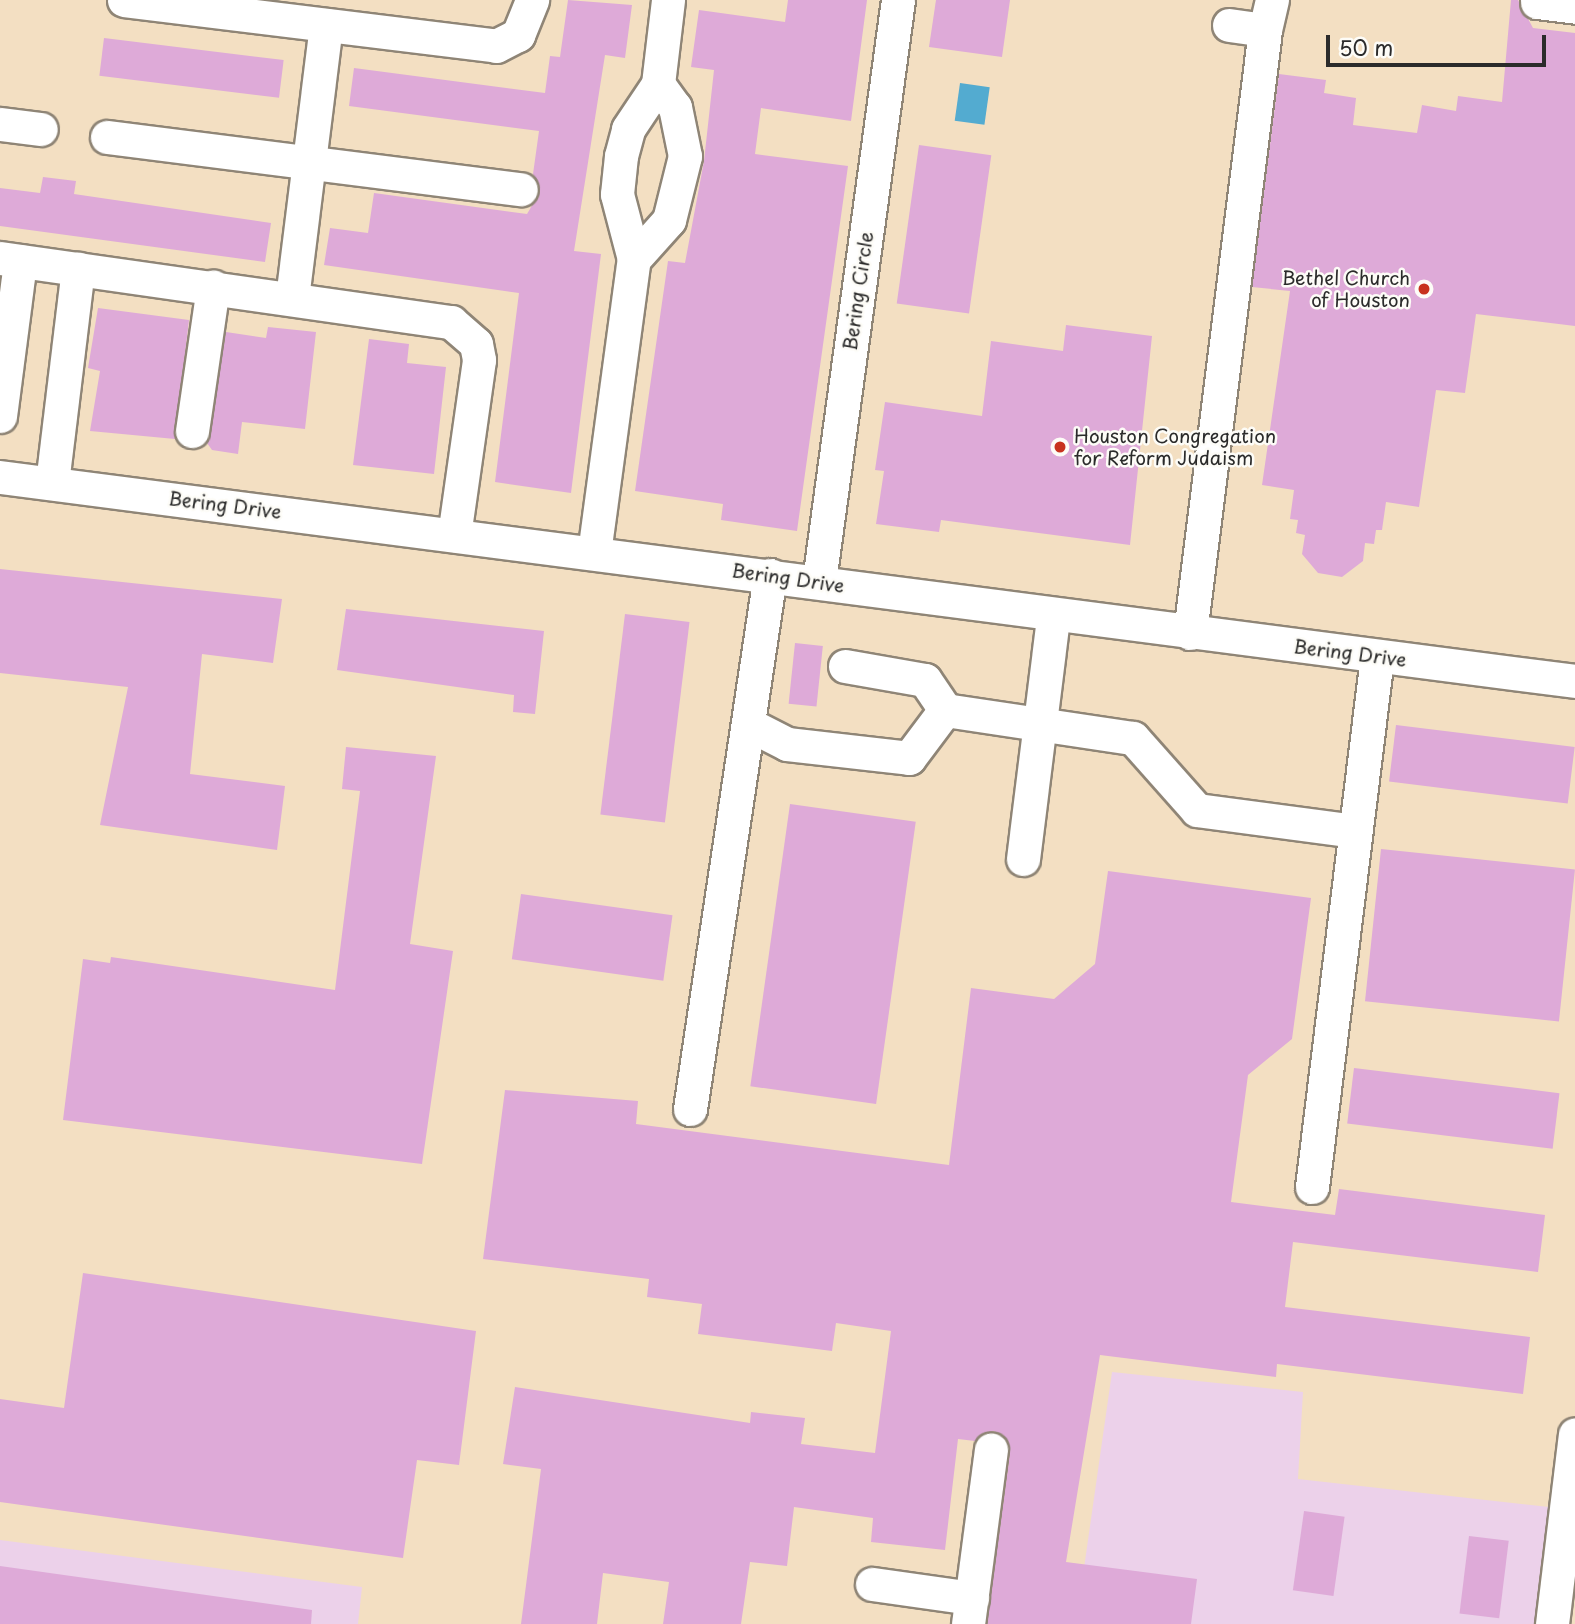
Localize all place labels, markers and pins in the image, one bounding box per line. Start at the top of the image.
place label: Bethel Church of Houston [1281,267,1410,311]
marker: Bethel Church of Houston [1416,281,1432,297]
place label: Houston Congregation for Reform Judaism [1074,425,1276,469]
marker: Houston Congregation for Reform Judaism [1052,439,1068,455]

